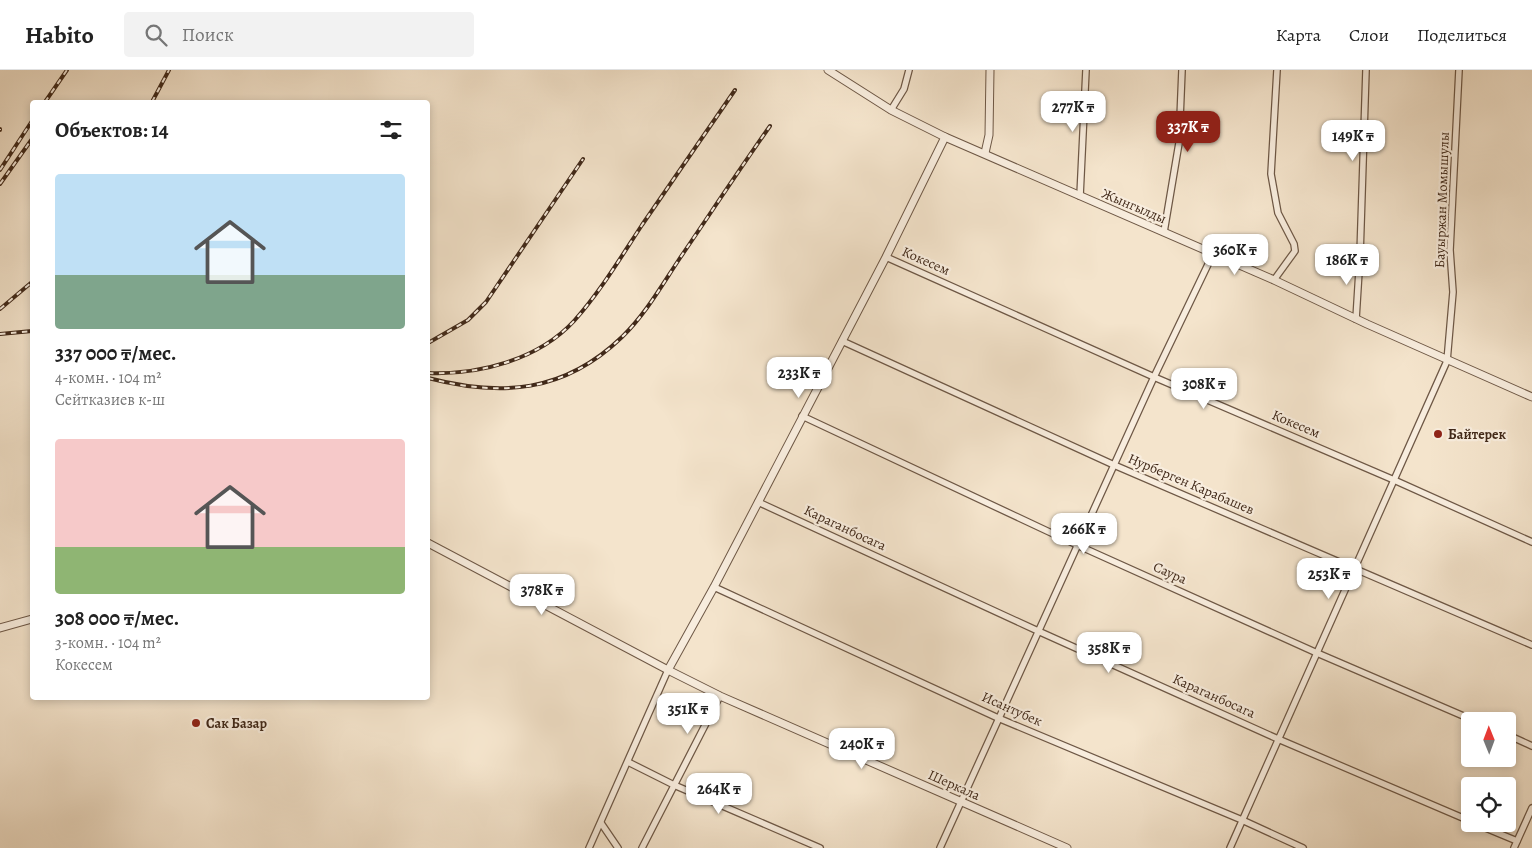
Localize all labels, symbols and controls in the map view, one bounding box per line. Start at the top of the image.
search box [124,12,474,57]
text: Habito [25,19,94,51]
icon: search [142,21,170,49]
text: Поиск [182,22,234,48]
text: Карта [1276,23,1321,47]
text: Слои [1349,23,1389,47]
text: Поделиться [1417,23,1507,47]
pin: 277K ₸ [1032,90,1114,133]
text: 277K ₸ [1052,96,1094,118]
pin: 337K ₸ [1147,111,1229,153]
text: Объектов: 14 [55,116,169,144]
icon: filters [377,116,405,144]
text: 337K ₸ [1167,116,1209,138]
pin: 149K ₸ [1312,119,1394,162]
text: 149K ₸ [1332,125,1374,147]
street label: Бауыржан Момышулы [1430,132,1454,268]
street label: Жынгылды [1099,184,1169,228]
icon: home [185,207,275,297]
pin: 360K ₸ [1194,234,1276,276]
text: 360K ₸ [1213,239,1257,261]
street label: Кокесем [899,242,953,280]
pin: 186K ₸ [1306,244,1388,286]
text: 186K ₸ [1326,249,1368,271]
text: 337 000 ₸/мес. [55,339,177,367]
pin: 233K ₸ [758,356,840,399]
text: 233K ₸ [778,362,820,384]
text: 4-комн. · 104 m² [55,367,162,389]
pin: 308K ₸ [1163,368,1245,410]
text: 308K ₸ [1182,373,1226,395]
text: Сейтказиев к-ш [55,389,165,411]
street label: Кокесем [1269,405,1323,443]
place label: Байтерек [1448,425,1507,444]
marker: Байтерек [1432,428,1444,440]
street label: Нурберген Карабашев [1125,449,1257,519]
icon: home [185,472,275,562]
street label: Караганбосага [801,501,890,556]
pin: 266K ₸ [1043,512,1125,555]
text: 266K ₸ [1062,518,1106,540]
street label: Саура [1150,557,1190,589]
pin: 253K ₸ [1288,558,1370,600]
text: 253K ₸ [1308,563,1350,585]
pin: 378K ₸ [501,574,583,616]
text: 378K ₸ [521,579,563,601]
text: 308 000 ₸/мес. [55,604,179,632]
text: 3-комн. · 104 m² [55,632,161,654]
pin: 358K ₸ [1068,632,1150,674]
text: 358K ₸ [1088,637,1130,659]
text: Кокесем [55,654,113,676]
street label: Караганбосага [1170,669,1259,723]
street label: Исантубек [979,687,1045,731]
pin: 351K ₸ [647,692,729,735]
text: 351K ₸ [668,698,708,720]
north arrow [1461,712,1516,768]
map controls [1461,712,1516,832]
place label: Сак Базар [206,714,267,733]
marker: Сак Базар [190,717,202,729]
pin: 240K ₸ [821,728,903,770]
text: 240K ₸ [840,733,884,755]
street label: Шеркала [925,765,984,805]
pin: 264K ₸ [678,772,760,815]
button: locate [1461,777,1516,832]
text: 264K ₸ [697,778,741,800]

